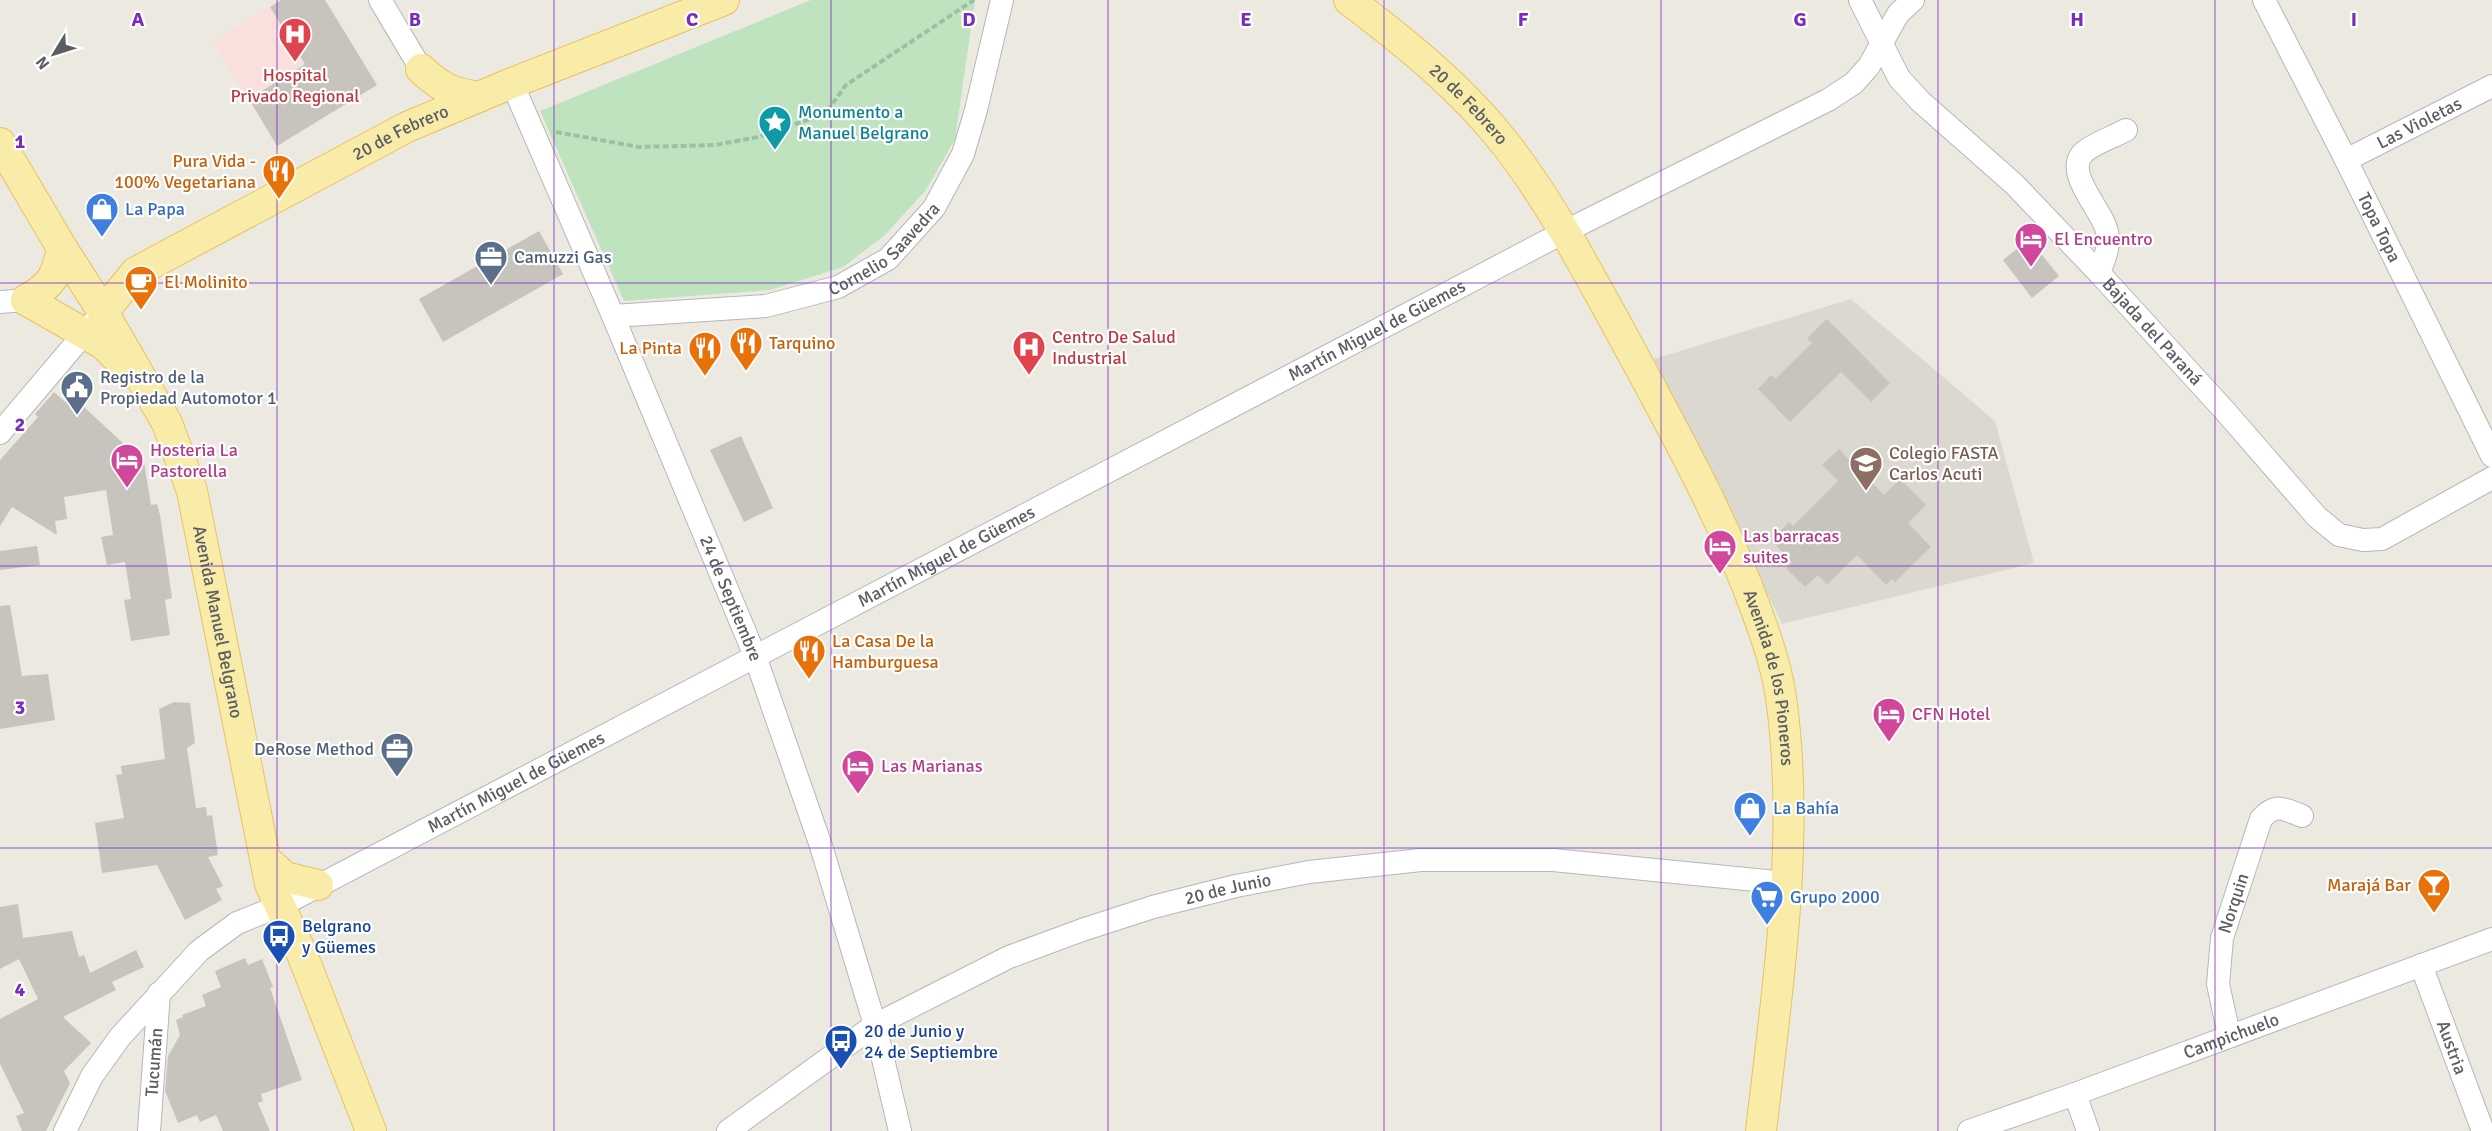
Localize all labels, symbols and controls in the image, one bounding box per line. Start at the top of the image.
text: A [132,7,145,32]
text: B [409,7,421,32]
text: C [686,7,698,32]
text: D [962,7,976,32]
text: E [1240,7,1252,32]
text: F [1518,7,1529,32]
text: G [1793,7,1807,32]
text: H [2070,7,2084,32]
text: I [2351,7,2357,32]
hospital icon: Hospital Privado Regional [277,16,313,63]
north arrow [24,24,84,84]
text: N [32,52,54,73]
street label: 20 de Febrero [1425,59,1513,149]
place label: Hospital Privado Regional [230,64,360,107]
street label: Las Violetas [2373,92,2465,154]
street label: 20 de Febrero [349,100,452,165]
place label: Monumento a Manuel Belgrano [798,101,929,144]
place icon: Monumento a Manuel Belgrano [757,104,793,151]
text: 1 [15,129,26,154]
place label: Pura Vida - 100% Vegetariana [114,150,256,193]
restaurant icon: Pura Vida - 100% Vegetariana [261,153,297,200]
street label: Topa Topa [2353,189,2406,266]
shop icon: La Papa [84,191,120,238]
place label: La Papa [125,198,185,220]
street label: Cornelio Saavedra [826,198,945,300]
hotel icon: El Encuentro [2013,221,2049,268]
place label: El Encuentro [2054,228,2153,250]
office icon: Camuzzi Gas [473,239,509,286]
place label: Camuzzi Gas [514,246,612,268]
cafe icon: El Molinito [123,264,159,311]
place label: El Molinito [164,271,248,293]
street label: Bajada del Paraná [2098,273,2207,390]
street label: Martín Miguel de Güemes [1284,275,1469,386]
restaurant icon: Tarquino [728,325,764,372]
place label: Centro De Salud Industrial [1052,326,1176,369]
hospital icon: Centro De Salud Industrial [1011,329,1047,376]
restaurant icon: La Pinta [687,330,723,377]
place label: Tarquino [769,332,835,354]
place label: La Pinta [619,337,682,359]
place label: Registro de la Propiedad Automotor 1 [100,366,277,409]
public building icon: Registro de la Propiedad Automotor 1 [59,369,95,416]
text: 2 [15,412,25,437]
place label: Hosteria La Pastorella [150,439,238,482]
hotel icon: Hosteria La Pastorella [109,442,145,489]
place label: Colegio FASTA Carlos Acuti [1889,442,1998,485]
school or university icon: Colegio FASTA Carlos Acuti [1848,445,1884,492]
street label: Martín Miguel de Güemes [854,501,1039,612]
street label: Avenida Manuel Belgrano [188,524,248,720]
place label: Las barracas suites [1743,525,1840,568]
hotel icon: Las barracas suites [1702,528,1738,575]
street label: 24 de Septiembre [695,532,767,664]
street label: Avenida de los Pioneros [1739,586,1798,767]
place label: La Casa De la Hamburguesa [832,630,939,673]
restaurant icon: La Casa De la Hamburguesa [791,633,827,680]
text: 3 [15,695,25,720]
hotel icon: CFN Hotel [1871,696,1907,743]
place label: CFN Hotel [1912,703,1990,725]
street label: Martín Miguel de Güemes [424,727,608,838]
office icon: DeRose Method [379,731,415,778]
place label: DeRose Method [254,738,374,760]
hotel icon: Las Marianas [840,748,876,795]
place label: Las Marianas [881,755,983,777]
shop icon: La Bahía [1732,790,1768,837]
place label: La Bahía [1773,797,1839,819]
bar icon: Marajá Bar [2416,867,2452,914]
street label: 20 de Junio [1182,869,1273,910]
street label: Norquin [2213,870,2254,936]
place label: Marajá Bar [2327,874,2411,896]
supermarket icon: Grupo 2000 [1749,879,1785,926]
place label: Grupo 2000 [1790,886,1880,908]
place label: Belgrano y Güemes [302,915,376,958]
bus stop icon: Belgrano y Güemes [261,918,297,965]
text: 4 [15,977,26,1002]
street label: Campichuelo [2180,1008,2282,1064]
street label: Austria [2432,1017,2472,1077]
place label: 20 de Junio y 24 de Septiembre [864,1020,998,1063]
bus stop icon: 20 de Junio y 24 de Septiembre [823,1023,859,1070]
street label: Tucumán [141,1027,167,1097]

